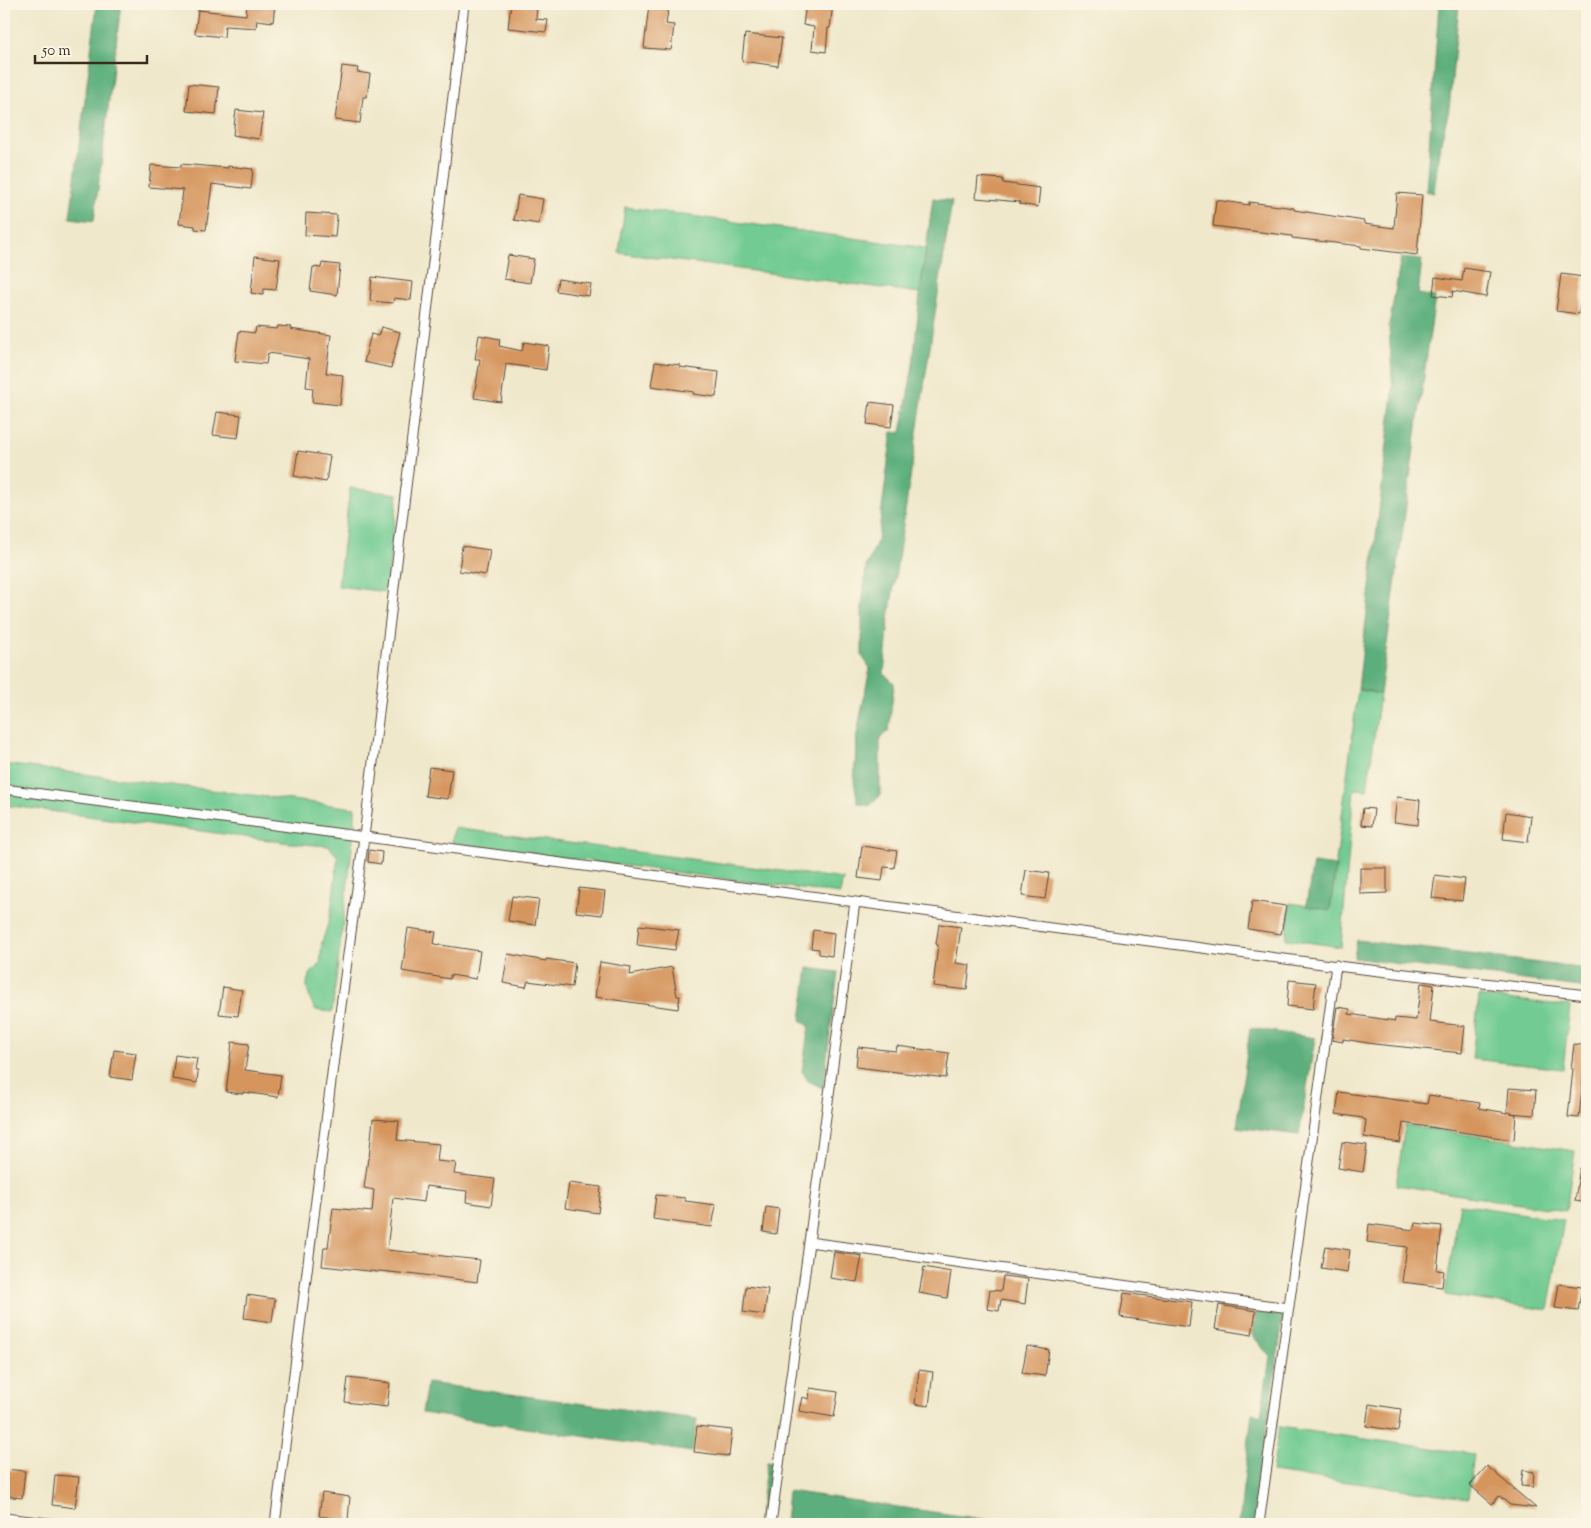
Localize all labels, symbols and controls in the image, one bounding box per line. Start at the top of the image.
scale bar [35,32,148,64]
text: 50 m [41,41,71,62]

